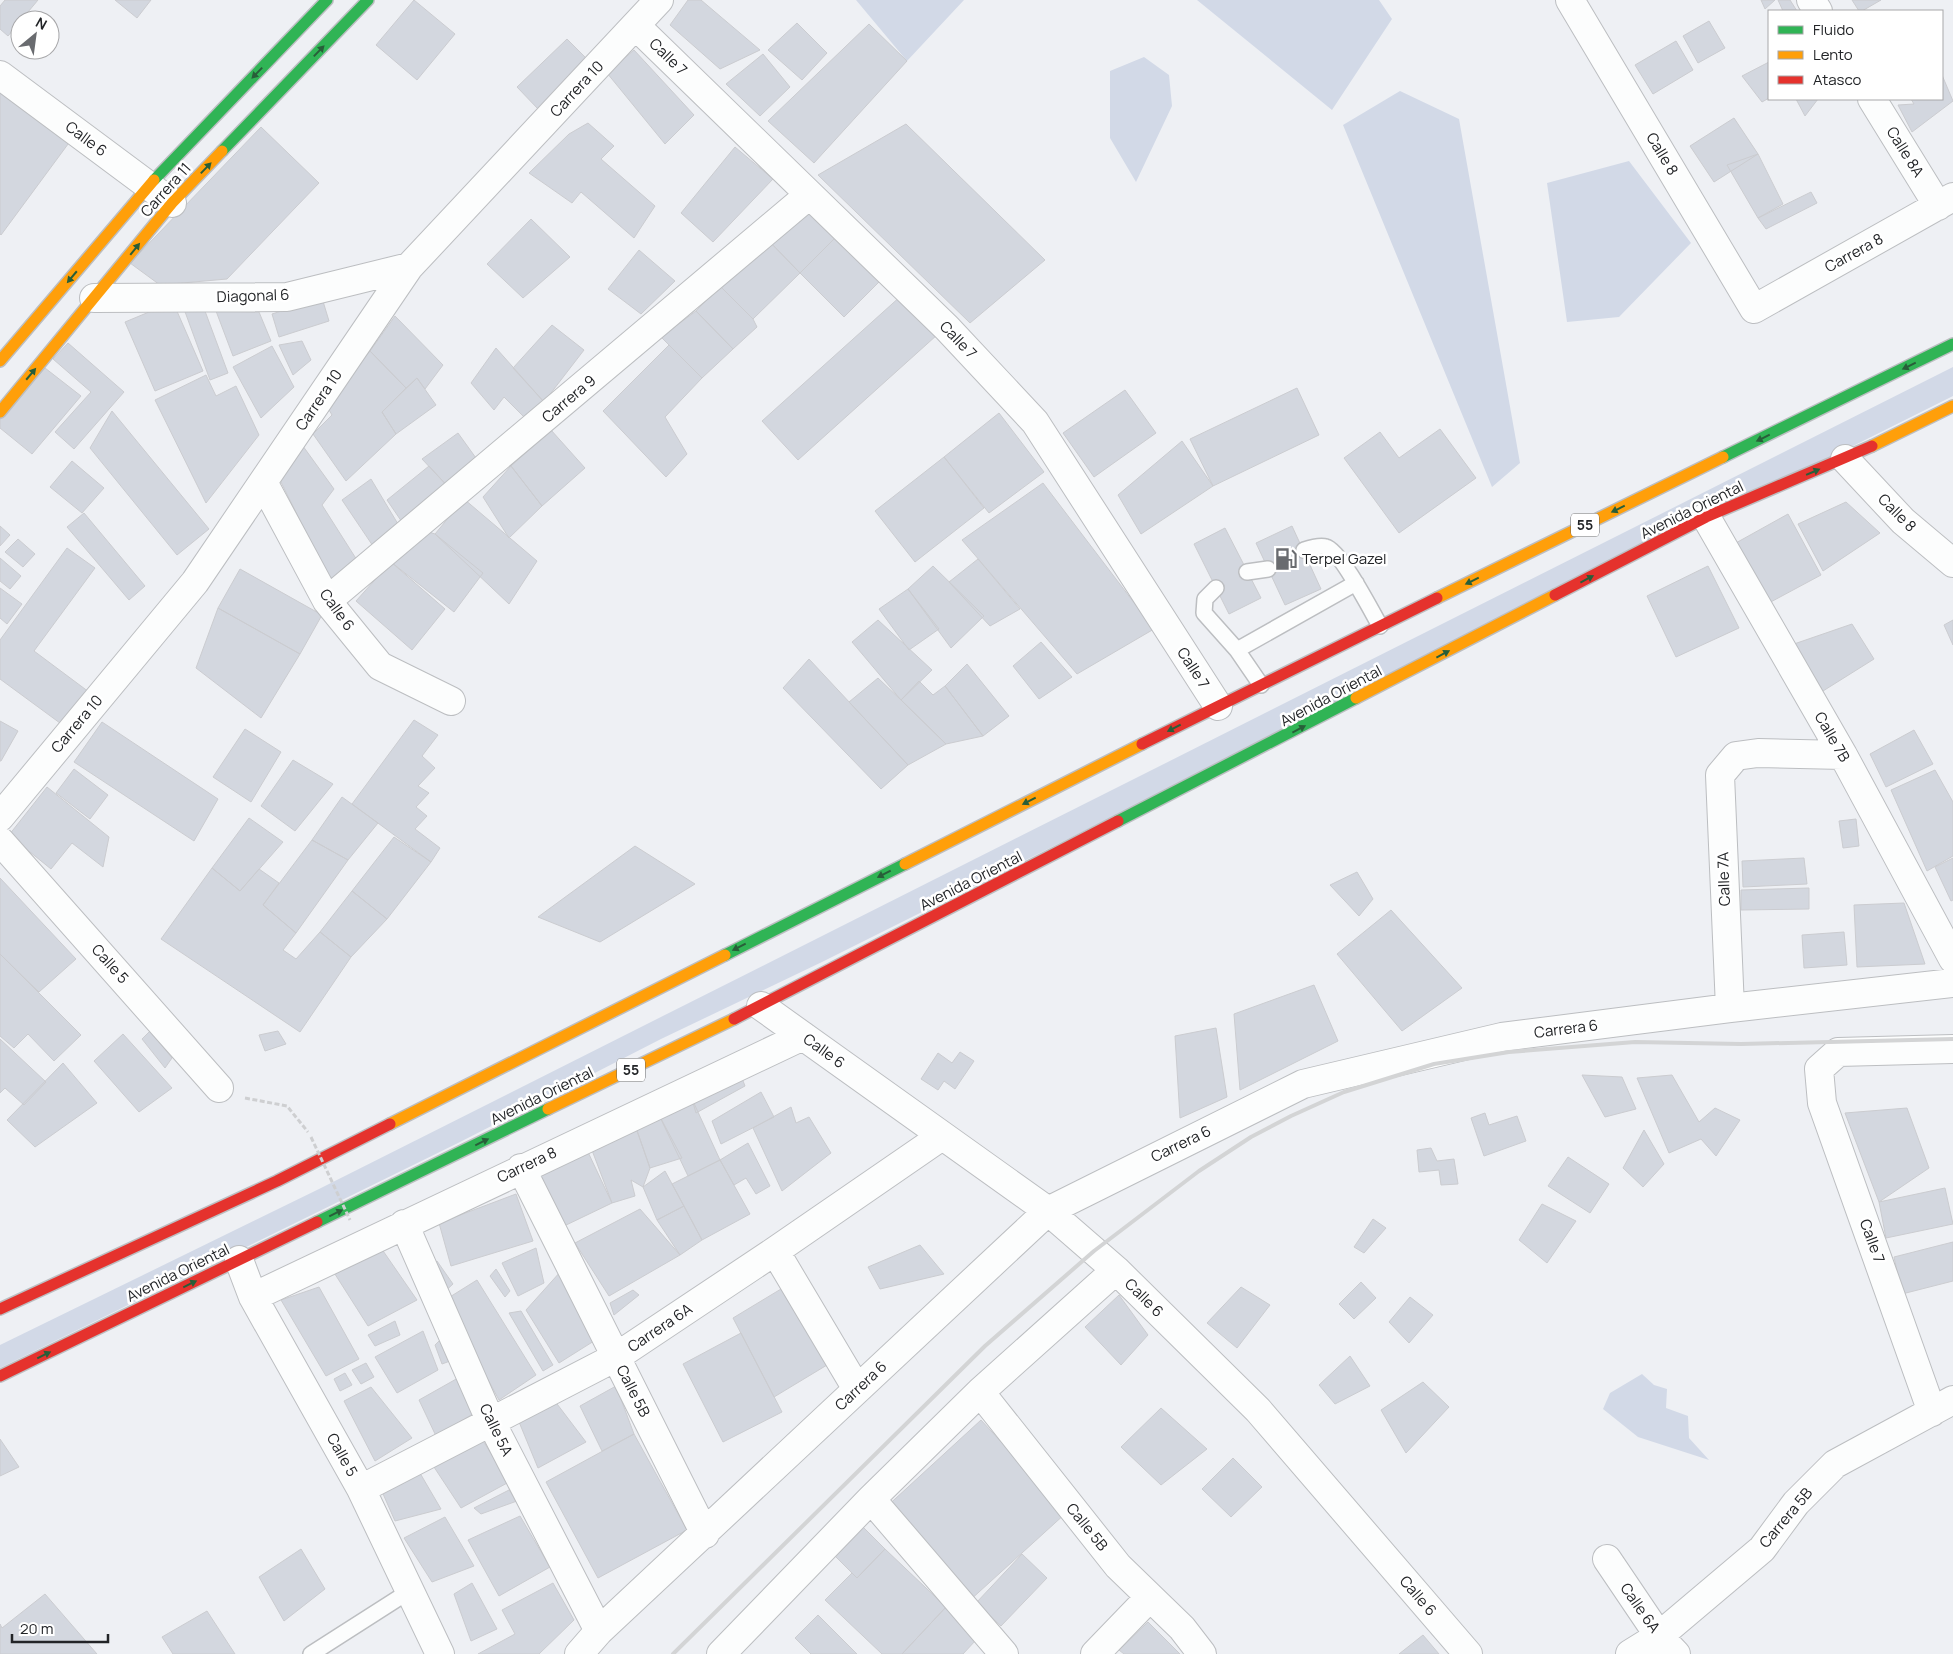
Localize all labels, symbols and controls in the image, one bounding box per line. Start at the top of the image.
north arrow [10,10,60,60]
legend [1768,10,1943,100]
text: N [33,12,51,34]
text: Fluido [1813,19,1854,40]
street label: Calle 7 [645,33,692,80]
text: Lento [1813,44,1853,65]
one-way arrow [313,45,325,57]
street label: Carrera 10 [545,56,608,121]
one-way arrow [251,67,263,79]
text: Atasco [1813,69,1861,90]
street label: Calle 6 [61,116,111,161]
street label: Calle 8A [1882,122,1929,181]
street label: Calle 8 [1641,128,1683,179]
street label: Carrera 11 [136,158,196,221]
one-way arrow [200,162,212,174]
street label: Carrera 8 [1821,228,1887,277]
one-way arrow [129,243,140,256]
one-way arrow [66,270,78,282]
street label: Diagonal 6 [216,284,290,307]
street label: Calle 7 [935,316,982,363]
one-way arrow [1902,362,1916,370]
street label: Carrera 10 [290,365,347,435]
one-way arrow [26,368,37,381]
street label: Carrera 9 [537,370,600,427]
one-way arrow [1756,433,1771,442]
one-way arrow [1806,468,1820,476]
street label: Avenida Oriental [1637,475,1747,544]
street label: Calle 8 [1873,489,1921,537]
one-way arrow [1610,505,1625,513]
road number: 55 [1571,514,1599,536]
fuel station icon: Terpel Gazel [1273,546,1299,572]
place label: Terpel Gazel [1302,548,1387,569]
one-way arrow [1580,575,1594,583]
one-way arrow [1465,577,1479,585]
street label: Calle 6 [315,584,360,635]
street label: Calle 7 [1172,643,1215,692]
one-way arrow [1436,650,1450,658]
street label: Avenida Oriental [1276,660,1385,731]
street label: Carrera 10 [46,690,107,757]
street label: Calle 7B [1810,708,1855,766]
one-way arrow [1167,724,1181,732]
one-way arrow [1292,725,1306,733]
one-way arrow [1022,797,1036,805]
street label: Avenida Oriental [916,846,1026,915]
street label: Calle 7A [1712,851,1735,907]
one-way arrow [877,870,891,878]
street label: Calle 5 [87,939,134,988]
one-way arrow [732,943,746,951]
street label: Carrera 6 [1533,1014,1599,1043]
street label: Calle 6 [799,1028,850,1073]
road number: 55 [617,1058,645,1082]
street label: Avenida Oriental [487,1061,597,1130]
street label: Carrera 6 [1147,1120,1214,1167]
one-way arrow [475,1138,489,1146]
street label: Carrera 8 [494,1142,560,1188]
one-way arrow [329,1208,343,1216]
street label: Calle 7 [1855,1216,1890,1266]
street label: Avenida Oriental [123,1238,233,1307]
street label: Calle 6 [1120,1274,1168,1322]
one-way arrow [183,1279,197,1287]
street label: Carrera 6A [623,1298,697,1357]
one-way arrow [37,1351,51,1359]
street label: Carrera 6 [830,1356,891,1415]
street label: Calle 5B [611,1361,655,1420]
street label: Calle 5A [475,1400,518,1460]
street label: Calle 5 [322,1429,363,1480]
street label: Carrera 5B [1754,1483,1817,1552]
street label: Calle 5B [1062,1498,1113,1555]
street label: Calle 6 [1395,1571,1442,1620]
street label: Calle 6A [1616,1578,1666,1637]
scale bar [12,1612,109,1644]
text: 20 m [20,1618,53,1639]

